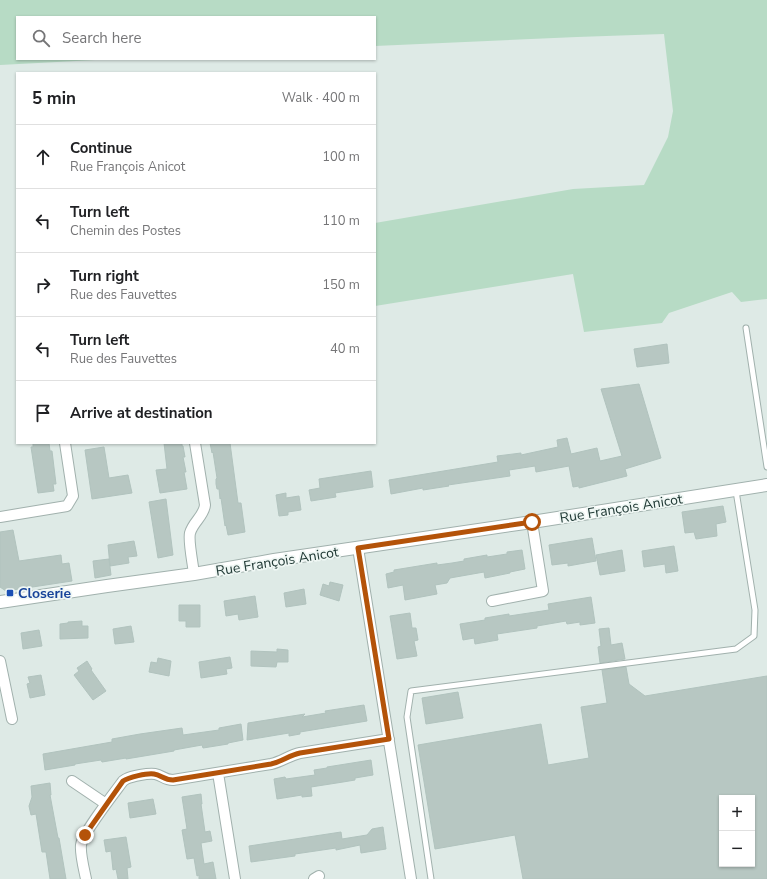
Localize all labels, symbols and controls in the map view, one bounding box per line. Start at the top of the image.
search box [16,16,376,60]
icon: search [30,27,52,49]
text: Search here [62,28,142,48]
text: 5 min [32,87,76,110]
text: Walk · 400 m [282,89,360,107]
text: Continue [70,138,132,158]
icon: ahead [32,146,54,168]
text: 100 m [322,148,360,166]
text: Rue François Anicot [70,158,185,176]
text: Turn left [70,202,129,222]
icon: left [32,210,54,232]
text: 110 m [322,212,360,230]
text: Chemin des Postes [70,222,181,240]
text: Turn right [70,266,139,286]
icon: right [32,274,54,296]
text: 150 m [322,276,360,294]
text: Rue des Fauvettes [70,286,177,304]
text: Turn left [70,330,129,350]
icon: left [32,338,54,360]
text: 40 m [330,340,360,358]
text: Rue des Fauvettes [70,350,177,368]
icon: arrive [32,402,54,424]
text: Arrive at destination [70,403,213,423]
street label: Rue François Anicot [558,489,684,528]
route start [523,513,541,531]
street label: Rue François Anicot [214,542,340,581]
place label: Closerie [18,584,71,603]
marker: Closerie [5,588,15,598]
map controls [719,795,755,867]
button: + [719,795,755,831]
route end [76,826,94,844]
button: − [719,831,755,867]

